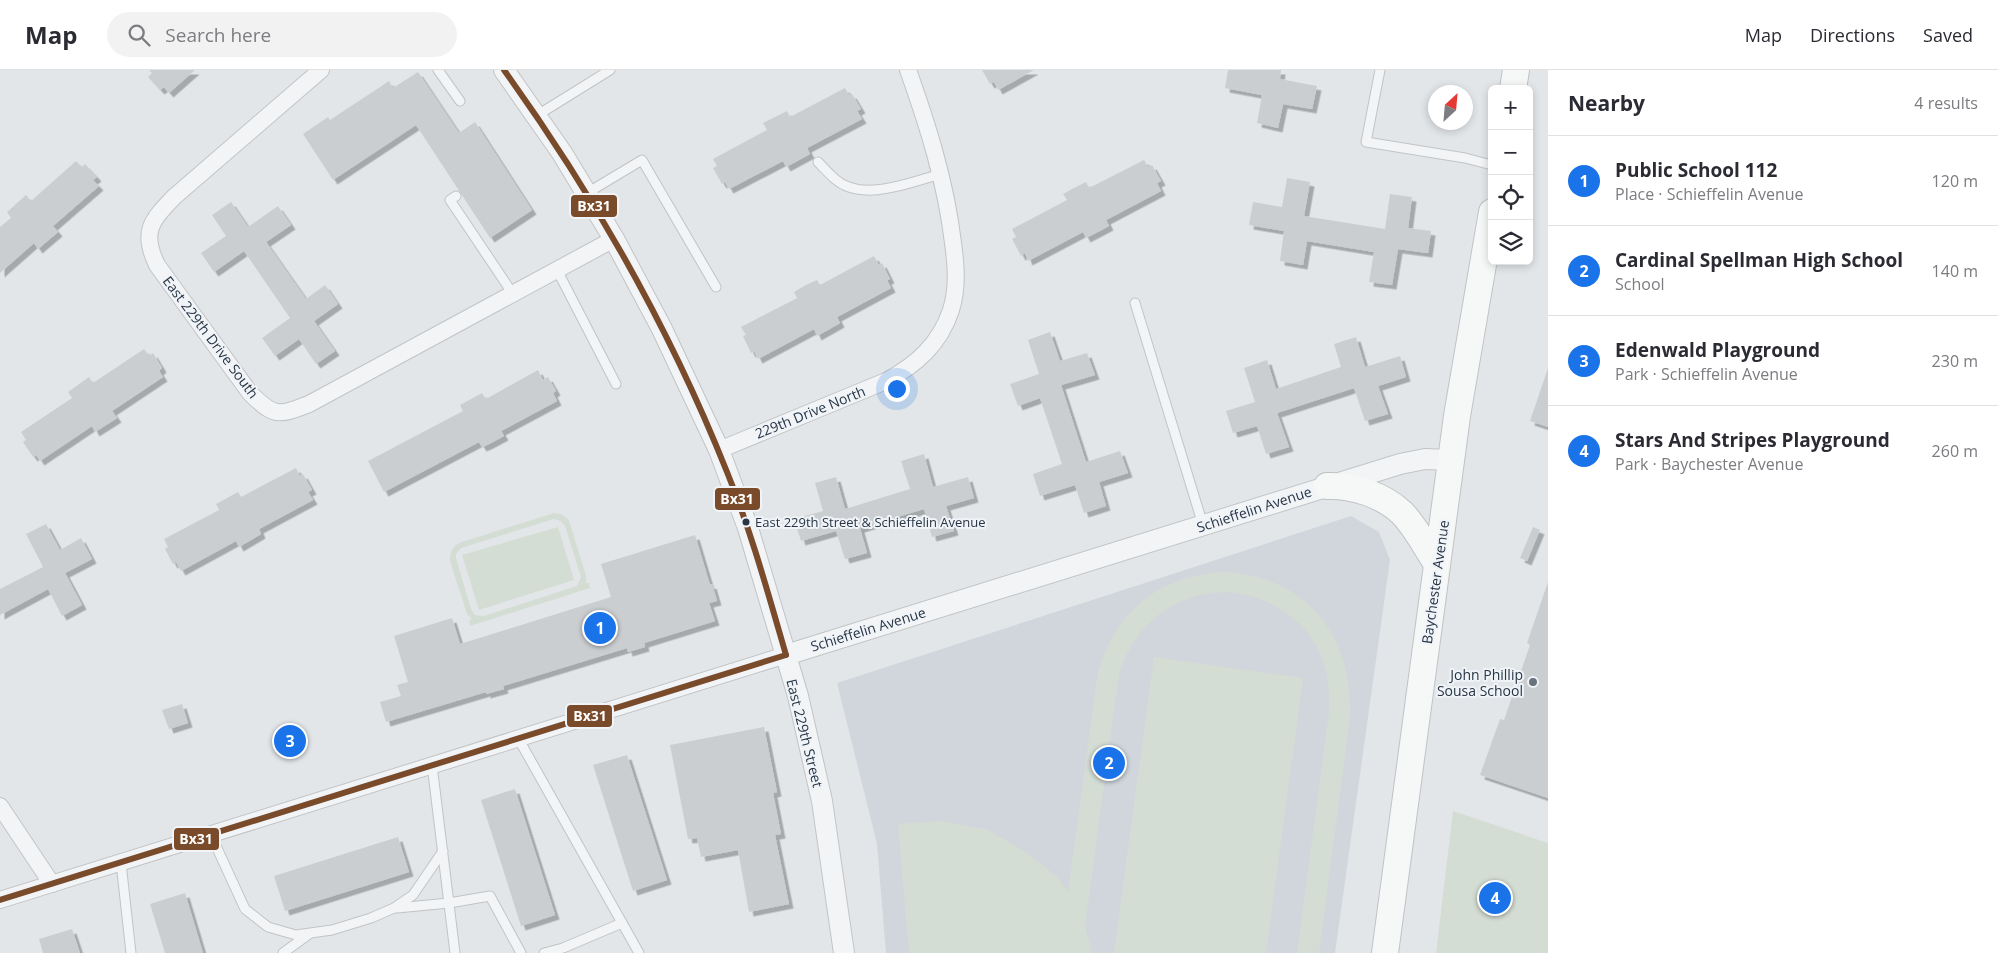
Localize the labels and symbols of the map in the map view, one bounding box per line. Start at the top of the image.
north arrow [1428,85,1473,130]
line badge: Bx31 [570,194,618,218]
text: Bx31 [577,196,611,215]
street label: East 229th Drive South [159,272,263,402]
your location [884,376,910,402]
street label: 229th Drive North [752,381,868,443]
street label: Schieffelin Avenue [1194,481,1314,537]
line badge: Bx31 [714,487,761,511]
text: Bx31 [720,489,754,508]
place label: East 229th Street & Schieffelin Avenue [755,513,986,531]
marker: East 229th Street & Schieffelin Avenue [741,517,751,527]
street label: Baychester Avenue [1417,519,1453,645]
street label: Schieffelin Avenue [808,602,928,656]
pin: 1 [584,609,616,647]
place label: John Phillip Sousa School [1437,665,1523,700]
marker: John Phillip Sousa School [1527,676,1539,688]
street label: East 229th Street [782,677,828,789]
line badge: Bx31 [566,704,613,728]
text: Bx31 [573,706,607,725]
pin: 3 [274,722,306,760]
pin: 2 [1093,744,1125,782]
line badge: Bx31 [173,827,220,851]
text: Bx31 [179,829,213,848]
pin: 4 [1479,879,1511,917]

